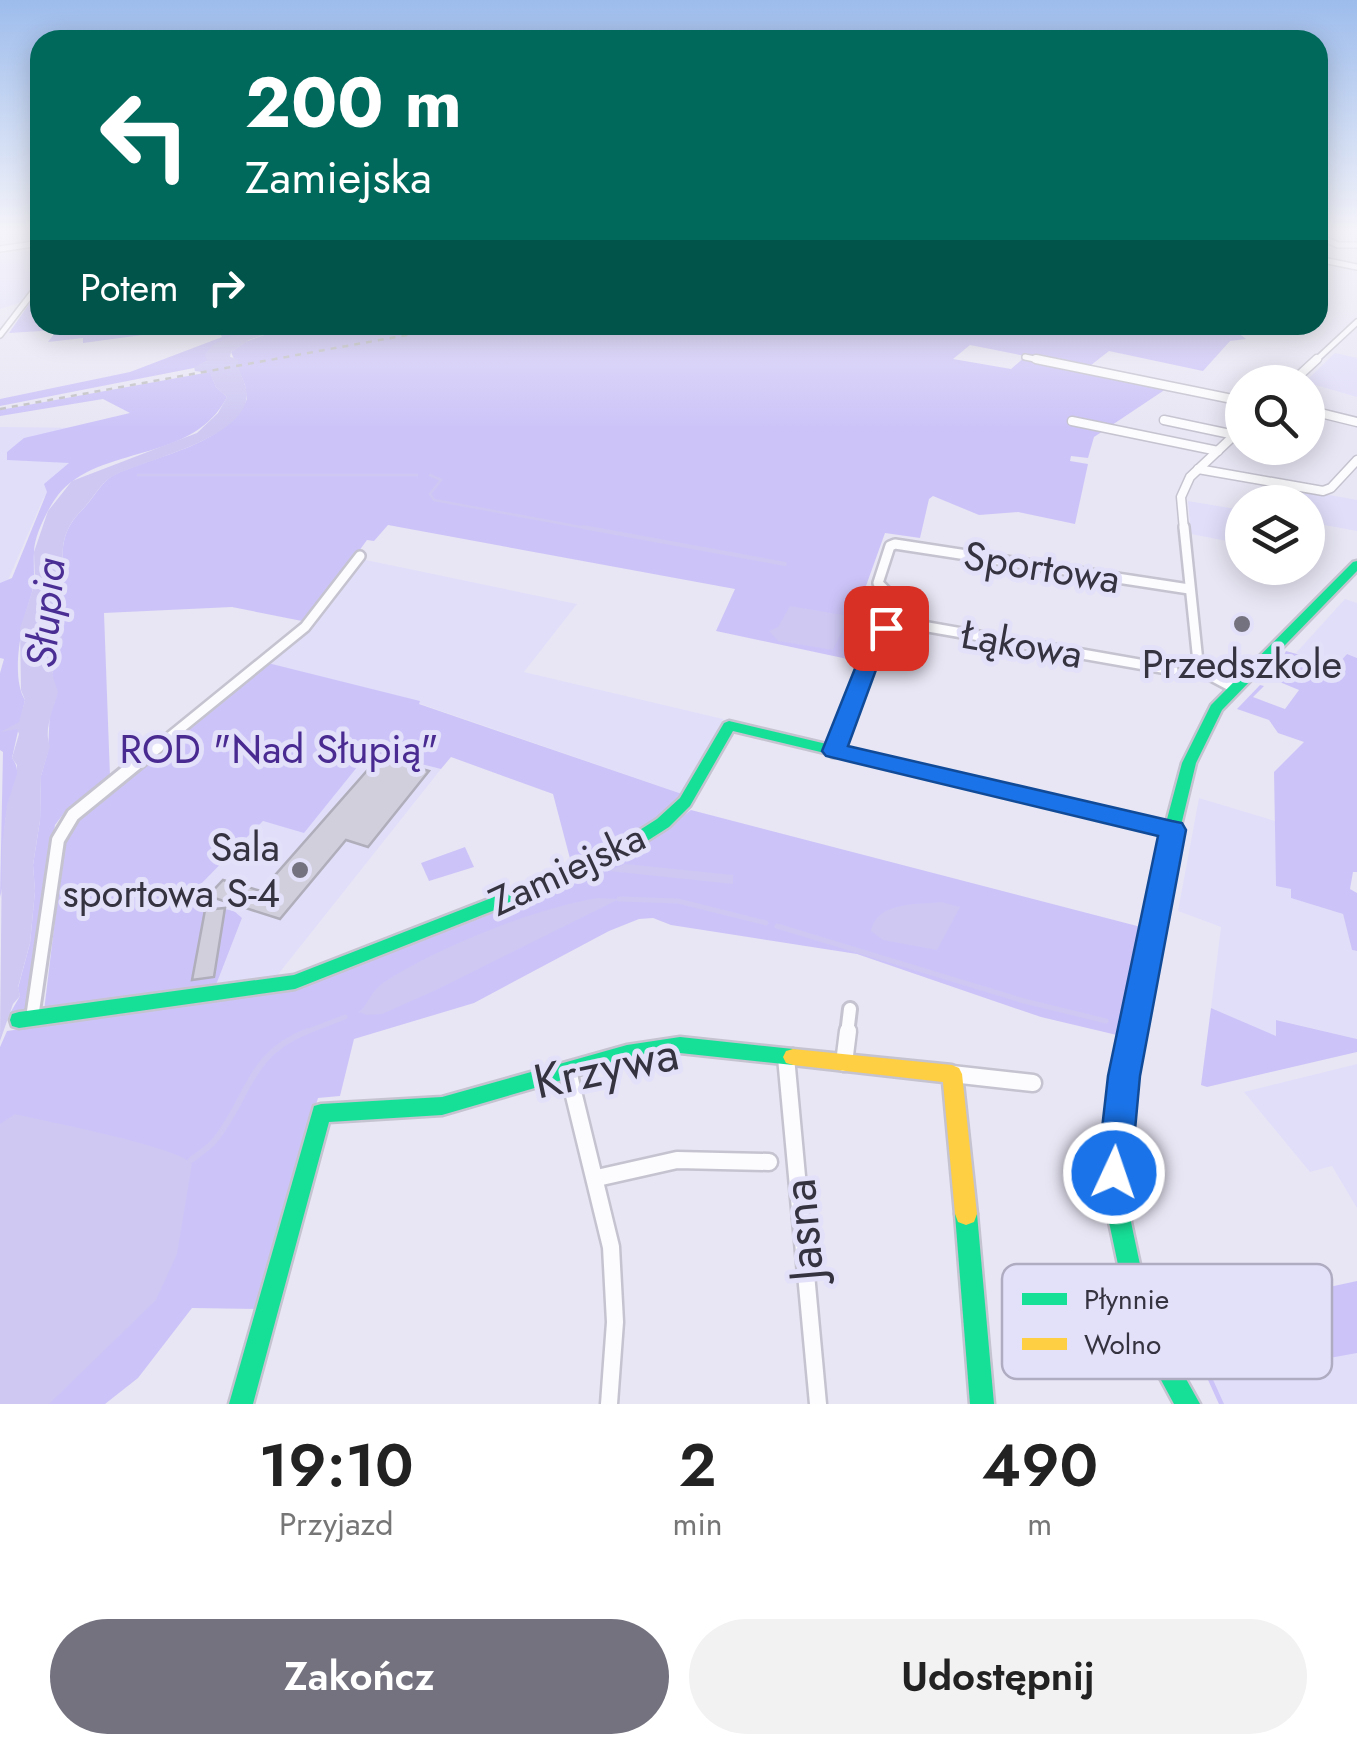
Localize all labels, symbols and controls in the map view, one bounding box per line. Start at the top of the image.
text: 200 m [245,52,462,153]
icon: left [80,70,210,200]
text: Zamiejska [245,145,432,210]
text: Potem [80,260,179,315]
icon: right [199,260,254,315]
map controls [1225,365,1325,585]
button: search [1225,365,1325,465]
button: layers [1225,485,1325,585]
street label: Sportowa [960,526,1124,608]
water label: Słupia [10,556,81,671]
pin [844,586,929,671]
icon: arrive [859,601,914,656]
street label: Łąkowa [956,605,1087,683]
marker: Przedszkole [1231,613,1253,635]
place label: Przedszkole [1142,635,1342,693]
park label: ROD "Nad Słupią" [120,720,438,778]
street label: Zamiejska [479,808,655,930]
place label: Sala sportowa S-4 [63,818,280,922]
marker: Sala sportowa S-4 [289,859,311,881]
street label: Krzywa [527,1019,685,1116]
position arrow [1062,1121,1166,1225]
street label: Jasna [764,1176,842,1290]
legend [1002,1264,1332,1379]
text: Płynnie [1084,1279,1169,1320]
text: Wolno [1084,1324,1161,1365]
text: 19:10 [259,1422,414,1509]
text: 2 [679,1422,716,1509]
text: 490 [981,1422,1098,1509]
text: Przyjazd [279,1501,393,1547]
text: min [673,1501,723,1547]
text: m [1027,1501,1052,1547]
button: Zakończ [50,1619,669,1734]
button: Udostępnij [689,1619,1307,1734]

